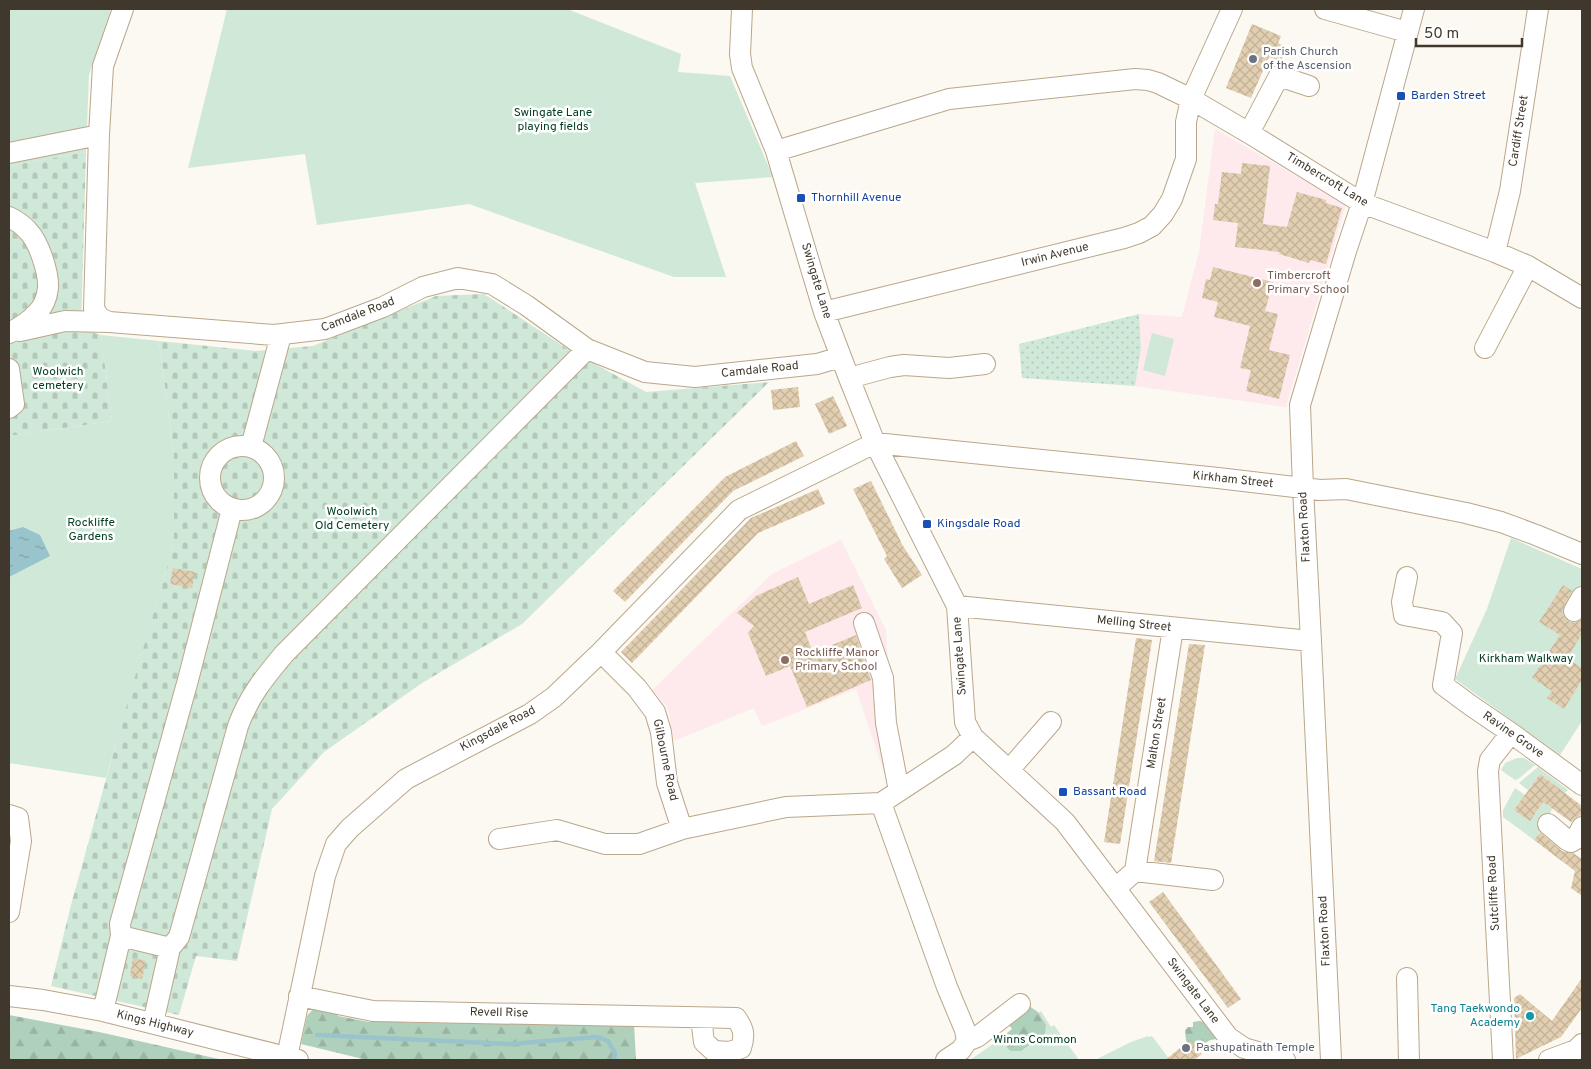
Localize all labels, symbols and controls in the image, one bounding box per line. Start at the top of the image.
scale bar [1416,15,1522,47]
text: 50 m [1424,25,1459,44]
place label: Parish Church of the Ascension [1263,44,1352,74]
marker: Parish Church of the Ascension [1247,53,1259,65]
place label: Barden Street [1411,88,1486,104]
marker: Barden Street [1395,90,1407,102]
street label: Cardiff Street [1505,94,1533,168]
park label: Swingate Lane playing fields [514,105,592,135]
street label: Timbercroft Lane [1283,149,1371,211]
place label: Thornhill Avenue [811,190,901,206]
marker: Thornhill Avenue [795,192,807,204]
street label: Irwin Avenue [1020,239,1090,271]
street label: Swingate Lane [797,241,835,321]
place label: Timbercroft Primary School [1267,268,1350,298]
marker: Timbercroft Primary School [1251,277,1263,289]
street label: Camdale Road [319,294,397,336]
street label: Camdale Road [720,358,800,382]
park label: Woolwich cemetery [32,364,84,394]
street label: Kirkham Street [1192,468,1274,492]
street label: Flaxton Road [1295,491,1315,563]
park label: Woolwich Old Cemetery [315,504,389,534]
park label: Rockliffe Gardens [67,515,115,545]
place label: Kingsdale Road [937,516,1020,532]
marker: Kingsdale Road [921,518,933,530]
street label: Melling Street [1096,612,1172,636]
street label: Swingate Lane [949,616,971,696]
place label: Rockliffe Manor Primary School [795,645,880,675]
park label: Kirkham Walkway [1479,651,1573,667]
marker: Rockliffe Manor Primary School [779,654,791,666]
street label: Malton Street [1143,696,1171,770]
street label: Kingsdale Road [457,702,539,756]
street label: Ravine Grove [1479,708,1547,762]
street label: Gilbourne Road [648,717,682,803]
place label: Bassant Road [1073,784,1147,800]
marker: Bassant Road [1057,786,1069,798]
street label: Sutcliffe Road [1484,855,1504,931]
street label: Flaxton Road [1315,895,1335,967]
street label: Swingate Lane [1163,955,1223,1027]
place label: Tang Taekwondo Academy [1430,1001,1520,1031]
street label: Revell Rise [470,1004,528,1022]
street label: Kings Highway [115,1007,195,1041]
marker: Tang Taekwondo Academy [1524,1010,1536,1022]
park label: Winns Common [993,1032,1077,1048]
place label: Pashupatinath Temple [1196,1040,1315,1056]
marker: Pashupatinath Temple [1180,1042,1192,1054]

